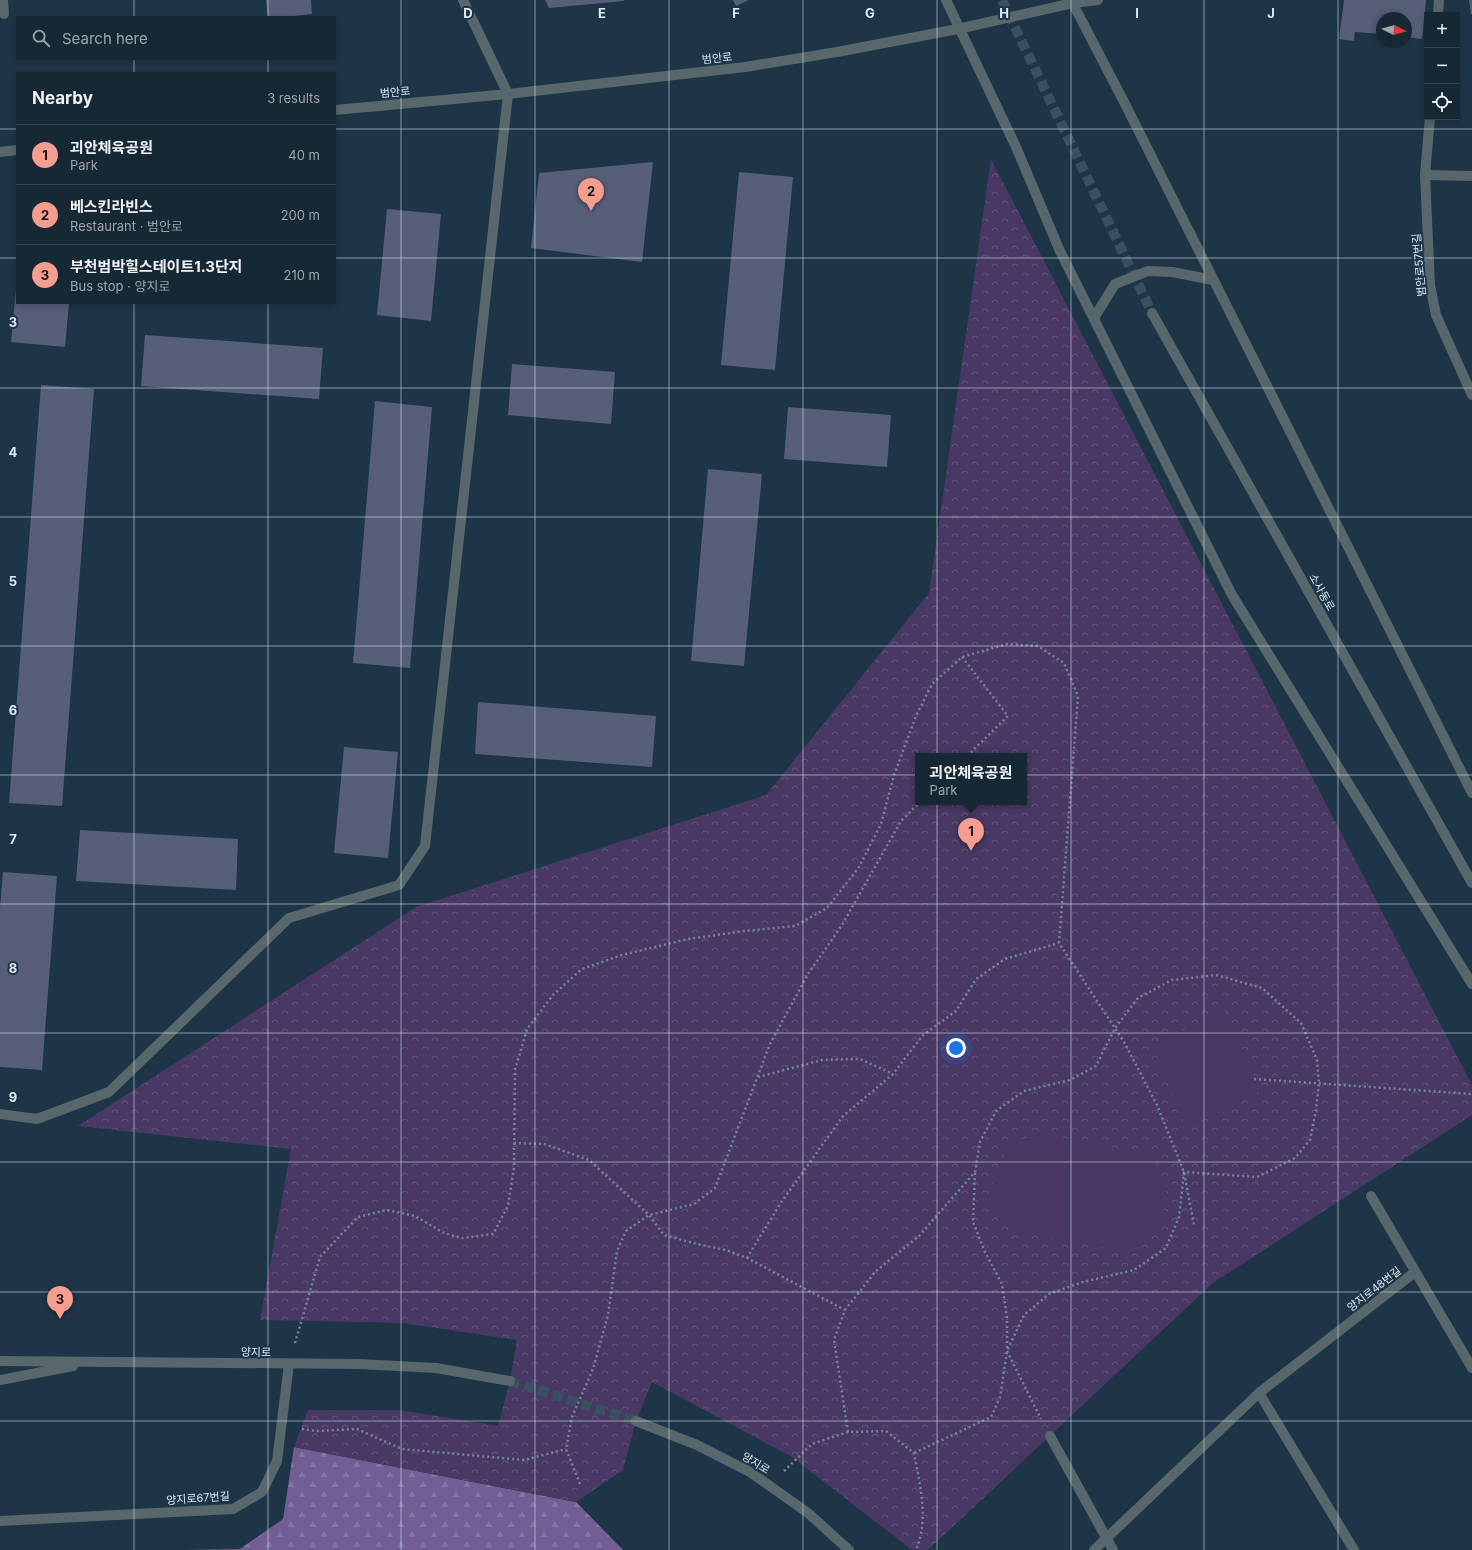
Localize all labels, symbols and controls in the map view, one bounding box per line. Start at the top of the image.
text: D [463,5,473,21]
text: E [598,5,606,21]
text: F [732,5,740,21]
text: G [865,5,875,21]
text: H [999,5,1009,21]
text: I [1135,5,1139,21]
text: J [1267,5,1275,21]
north arrow [1376,12,1412,48]
map controls [1424,12,1460,120]
button: + [1424,12,1460,48]
search box [16,16,336,60]
icon: search [30,27,52,49]
text: Search here [62,29,148,48]
button: − [1424,48,1460,84]
street label: 범안로 [701,49,733,67]
street label: 범안로 [379,84,411,100]
button: locate [1424,84,1460,120]
text: Nearby [32,88,93,108]
text: 3 results [267,90,320,106]
text: 괴안체육공원 [70,138,153,157]
text: 1 [42,147,48,163]
text: 40 m [288,147,320,163]
text: Park [70,157,98,173]
pin: 2 [578,178,604,211]
text: 베스킨라빈스 [70,197,153,216]
text: 2 [41,207,49,223]
text: 200 m [281,207,320,223]
text: Restaurant · 범안로 [70,218,183,234]
street label: 범안로57번길 [1409,233,1429,297]
text: 부천범박힐스테이트1.3단지 [70,257,243,276]
text: 3 [41,267,49,283]
text: 210 m [284,267,320,283]
text: Bus stop · 양지로 [70,278,170,294]
text: 3 [9,314,17,330]
text: 4 [9,444,18,460]
street label: 소사동로 [1306,571,1338,613]
text: 5 [9,573,17,589]
text: 6 [9,702,17,718]
popup [915,753,1027,805]
text: 괴안체육공원 [930,763,1012,782]
text: Park [930,782,957,798]
pin: 1 [958,818,984,851]
text: 7 [9,831,17,847]
text: 8 [9,960,17,976]
your location [946,1038,966,1058]
text: 9 [9,1089,17,1105]
street label: 양지로48번길 [1344,1264,1404,1314]
pin: 3 [47,1286,73,1319]
street label: 양지로 [241,1345,271,1359]
street label: 양지로 [739,1449,773,1477]
street label: 양지로67번길 [166,1489,230,1507]

